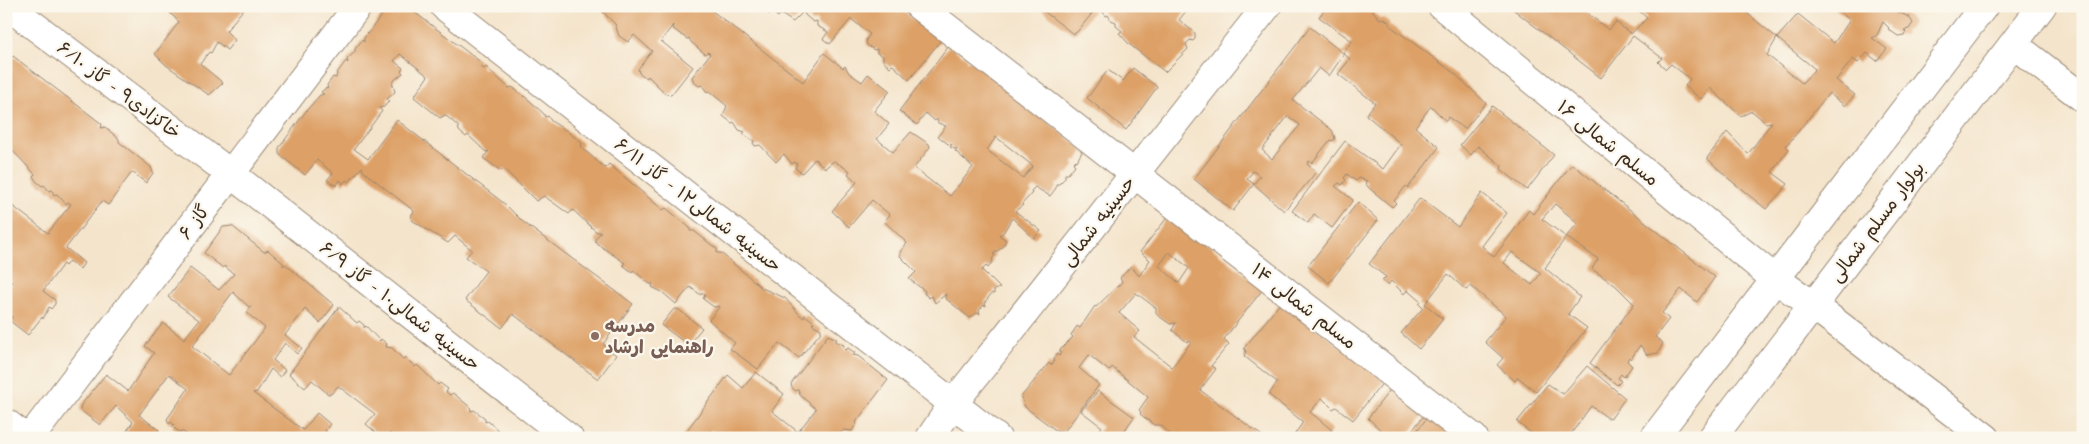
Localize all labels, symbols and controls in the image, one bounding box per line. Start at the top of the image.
street label: خاکزادی۹ - گاز ۶/۱۰ [52,36,186,145]
street label: مسلم شمالی ۱۶ [1551,95,1664,193]
street label: حسینیه شمالی۱۲ - گاز ۶/۱۱ [609,132,786,278]
street label: بولوار مسلم شمالی [1824,157,1932,288]
street label: حسینیه شمالی [1055,171,1141,271]
street label: گاز ۶ [173,200,216,245]
street label: حسینیه شمالی۱۰ - گاز ۶/۹ [314,236,485,377]
street label: مسلم شمالی ۱۴ [1245,257,1361,356]
place label: مدرسه راهنمایی ارشاد [605,314,714,360]
marker: مدرسه راهنمایی ارشاد [589,330,601,342]

